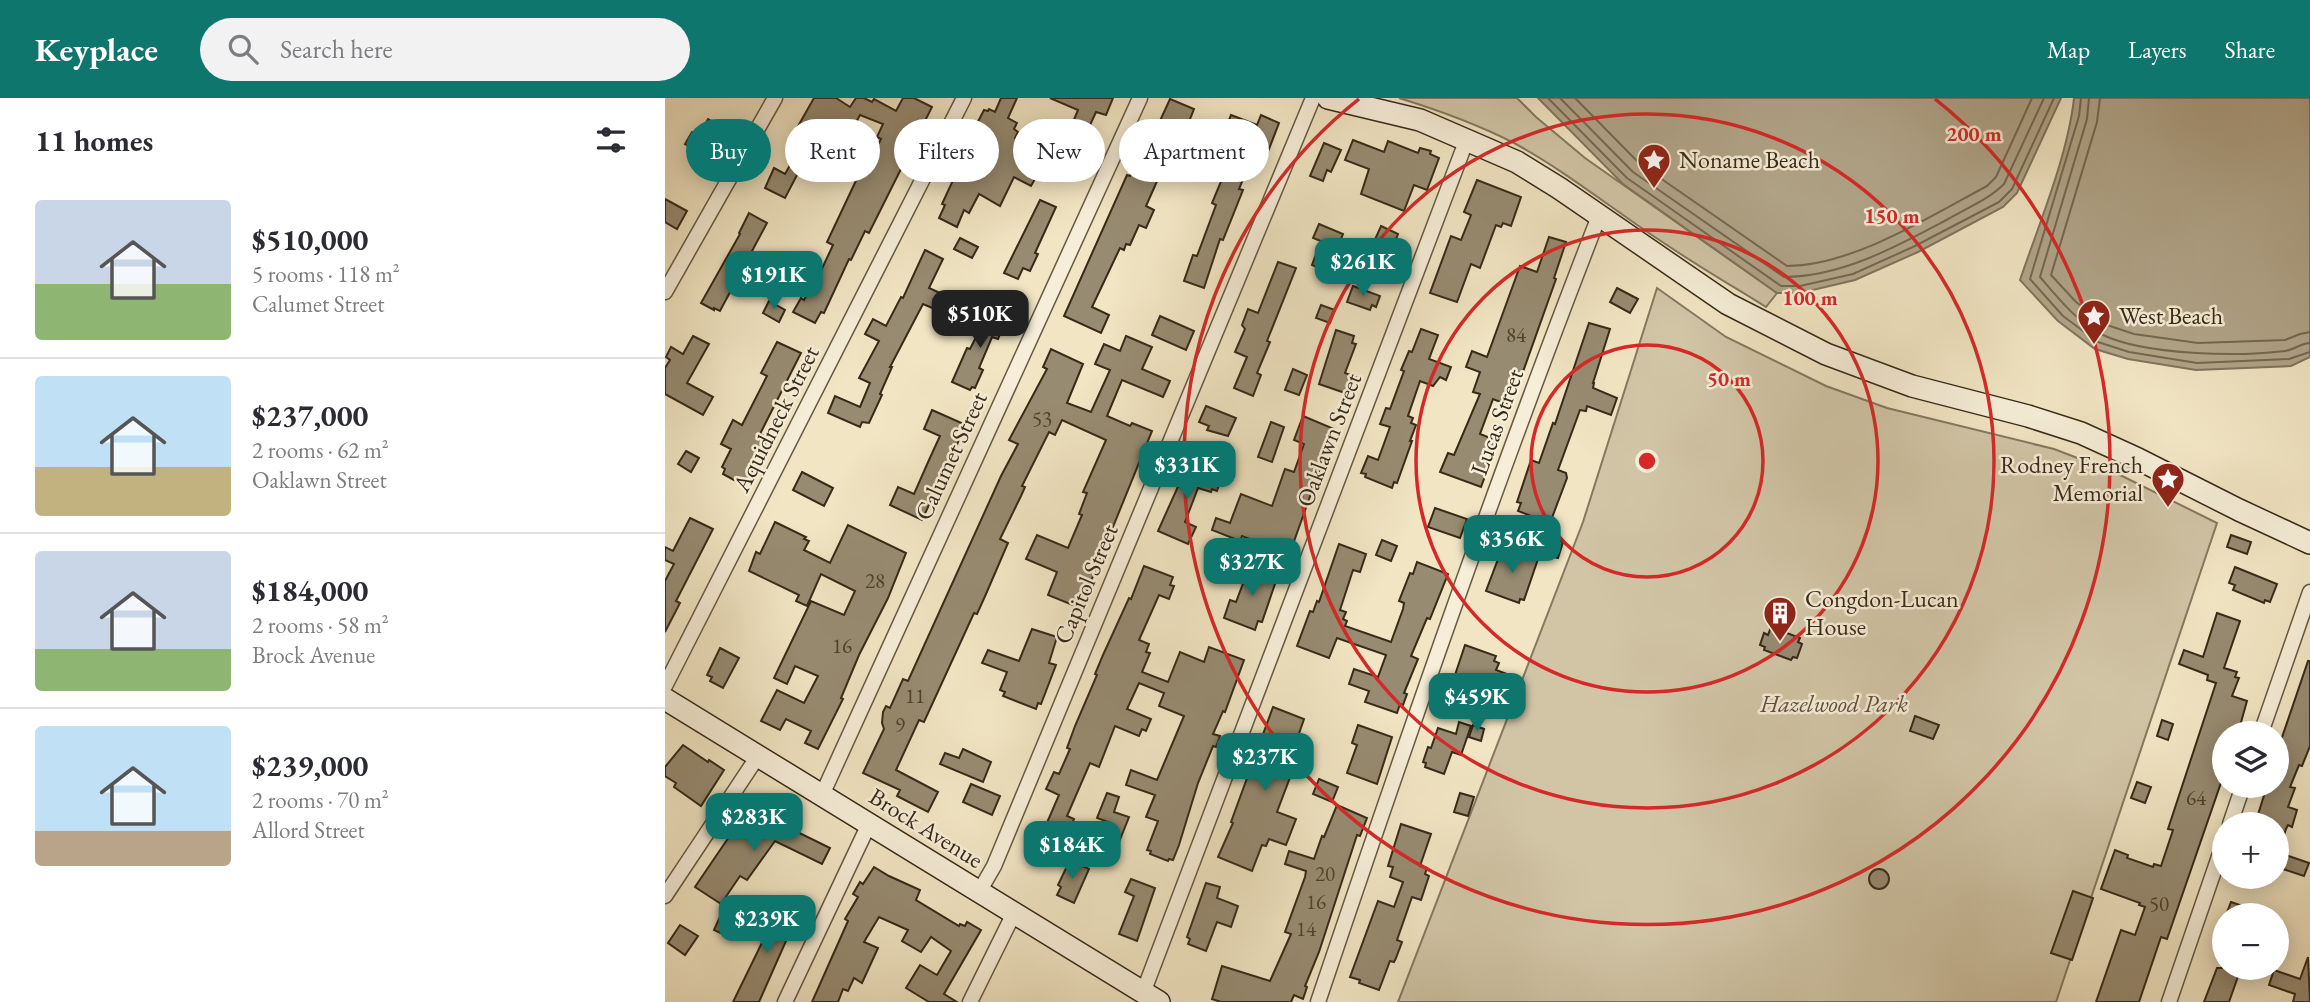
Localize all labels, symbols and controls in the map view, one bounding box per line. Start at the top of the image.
search box [200,18,690,81]
text: Keyplace [35,28,158,71]
icon: search [224,30,262,68]
text: Search here [280,32,393,66]
text: Map [2047,34,2090,65]
text: Layers [2128,34,2187,65]
text: Share [2225,34,2275,65]
chip: Buy [686,119,771,182]
chip: Rent [785,119,880,182]
chip: Filters [894,119,999,182]
chip: New [1013,119,1105,182]
chip: Apartment [1119,119,1269,182]
text: 200 m [1946,120,2002,147]
text: 11 homes [35,121,153,160]
icon: filters [592,121,630,159]
place icon: Noname Beach [1635,141,1673,190]
place label: Noname Beach [1679,144,1820,175]
text: 150 m [1864,202,1920,229]
text: $510,000 [252,220,368,259]
icon: home [91,228,175,312]
pin: $261K [1314,238,1412,298]
text: $261K [1331,246,1395,276]
pin: $191K [725,252,823,311]
text: 5 rooms · 118 m² [252,259,400,289]
text: $191K [742,259,806,289]
text: 100 m [1782,284,1838,311]
text: Calumet Street [252,289,384,319]
pin: $510K [931,290,1029,350]
place icon: West Beach [2075,297,2113,346]
text: $510K [948,298,1012,328]
place label: West Beach [2119,300,2223,331]
house number: 84 [1506,321,1527,348]
street label: Aquidneck Street [725,340,826,498]
street label: Lucas Street [1463,364,1530,479]
text: 50 m [1707,365,1751,392]
street label: Oaklawn Street [1289,368,1368,511]
street label: Calumet Street [907,386,994,525]
text: $237,000 [252,396,368,435]
icon: home [91,404,175,488]
house number: 53 [1032,405,1052,432]
text: 2 rooms · 62 m² [252,435,389,465]
pin: $331K [1138,442,1236,501]
text: $331K [1155,449,1219,479]
centre of rings [1635,449,1659,473]
place label: Rodney French Memorial [2000,449,2143,508]
place icon: Rodney French Memorial [2149,460,2187,509]
text: Oaklawn Street [252,465,387,495]
pin: $356K [1463,516,1561,575]
street label: Capitol Street [1046,519,1125,648]
text: $356K [1480,523,1544,553]
pin: $327K [1203,538,1301,598]
text: $327K [1220,546,1284,576]
house number: 28 [865,567,885,594]
text: $184,000 [252,571,368,610]
icon: home [91,579,175,663]
place label: Congdon-Lucan House [1805,583,1959,642]
building icon: Congdon-Lucan House [1761,594,1799,643]
text: 2 rooms · 58 m² [252,610,389,640]
house number: 16 [832,632,852,659]
text: Brock Avenue [252,640,375,670]
pin: $459K [1428,674,1526,733]
text: $459K [1445,681,1509,711]
house number: 11 [905,682,925,709]
park label: Hazelwood Park [1759,688,1908,719]
house number: 9 [895,711,905,738]
map controls [2212,721,2289,980]
button: layers [2212,721,2289,798]
pin: $237K [1216,734,1314,793]
text: $237K [1233,741,1297,771]
text: $239,000 [252,746,368,785]
icon: home [91,754,175,838]
street label: Brock Avenue [863,780,989,875]
house number: 64 [2186,784,2207,811]
text: 2 rooms · 70 m² [252,785,389,815]
pin: $283K [705,794,803,853]
text: $283K [722,801,786,831]
button: + [2212,812,2289,889]
text: Allord Street [252,815,365,845]
pin: $184K [1023,822,1121,881]
text: $184K [1040,829,1104,859]
house number: 20 [1315,860,1335,887]
house number: 16 [1306,888,1326,915]
house number: 50 [2149,890,2169,917]
pin: $239K [718,896,816,955]
text: $239K [735,903,799,933]
button: − [2212,903,2289,980]
house number: 14 [1296,915,1317,942]

